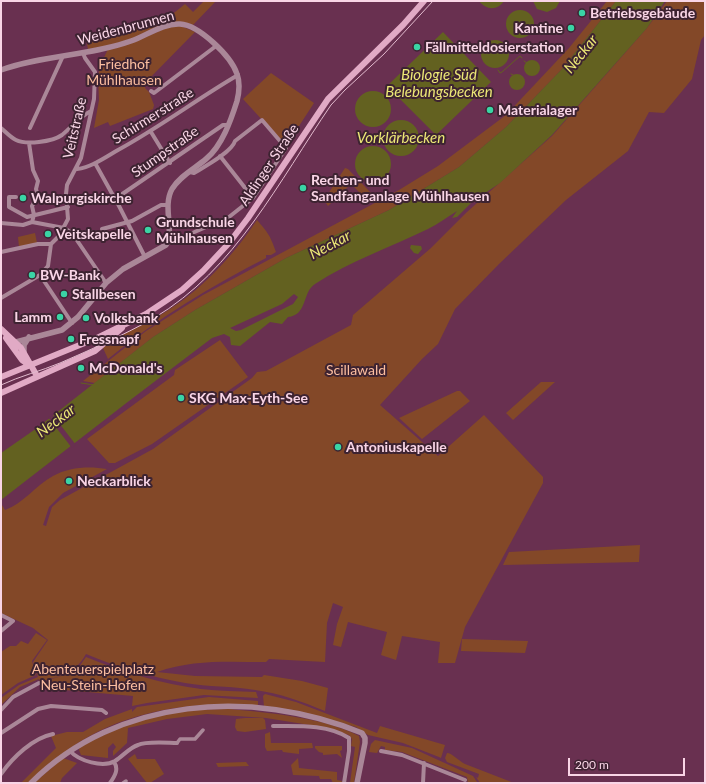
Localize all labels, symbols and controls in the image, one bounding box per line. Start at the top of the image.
place label: Betriebsgebäude [590,5,695,21]
street label: Weidenbrunnen [76,7,176,49]
marker: Betriebsgebäude [577,8,587,18]
place label: Kantine [514,20,563,36]
marker: Kantine [566,23,576,33]
water label: Neckar [560,31,602,77]
place label: Fällmitteldosierstation [425,39,564,55]
marker: Fällmitteldosierstation [412,42,422,52]
park label: Friedhof Mühlhausen [86,56,162,88]
water label: Biologie Süd Belebungsbecken [385,66,493,101]
street label: Schirmerstraße [109,84,197,148]
street label: Veitstraße [60,96,90,160]
place label: Materialager [498,102,577,118]
marker: Materialager [485,105,495,115]
street label: Aldinger Straße [236,121,302,209]
street label: Stumpstraße [128,123,202,181]
water label: Vorklärbecken [357,129,445,147]
place label: Rechen- und Sandfanganlage Mühlhausen [311,172,489,204]
marker: Rechen- und Sandfanganlage Mühlhausen [298,183,308,193]
place label: Walpurgiskirche [31,190,132,206]
marker: Walpurgiskirche [18,193,28,203]
place label: Grundschule Mühlhausen [156,214,235,246]
marker: Grundschule Mühlhausen [143,225,153,235]
place label: Veitskapelle [56,226,131,242]
water label: Neckar [306,227,354,263]
marker: Veitskapelle [43,229,53,239]
place label: BW-Bank [40,267,100,283]
marker: BW-Bank [27,270,37,280]
place label: Stallbesen [72,286,136,302]
marker: Stallbesen [59,289,69,299]
place label: Lamm [14,309,52,325]
place label: Volksbank [94,310,158,326]
marker: Lamm [55,312,65,322]
marker: Volksbank [81,313,91,323]
place label: Fressnapf [79,331,139,347]
marker: Fressnapf [66,334,76,344]
place label: McDonald's [89,360,163,376]
park label: Scillawald [326,362,386,378]
marker: McDonald's [76,363,86,373]
place label: SKG Max-Eyth-See [189,390,308,406]
marker: SKG Max-Eyth-See [176,393,186,403]
water label: Neckar [33,401,79,441]
place label: Antoniuskapelle [346,439,447,455]
marker: Antoniuskapelle [333,442,343,452]
place label: Neckarblick [77,473,151,489]
marker: Neckarblick [64,476,74,486]
park label: Abenteuerspielplatz Neu-Stein-Hofen [32,661,154,694]
scale bar [570,750,687,776]
text: 200 m [575,757,609,772]

